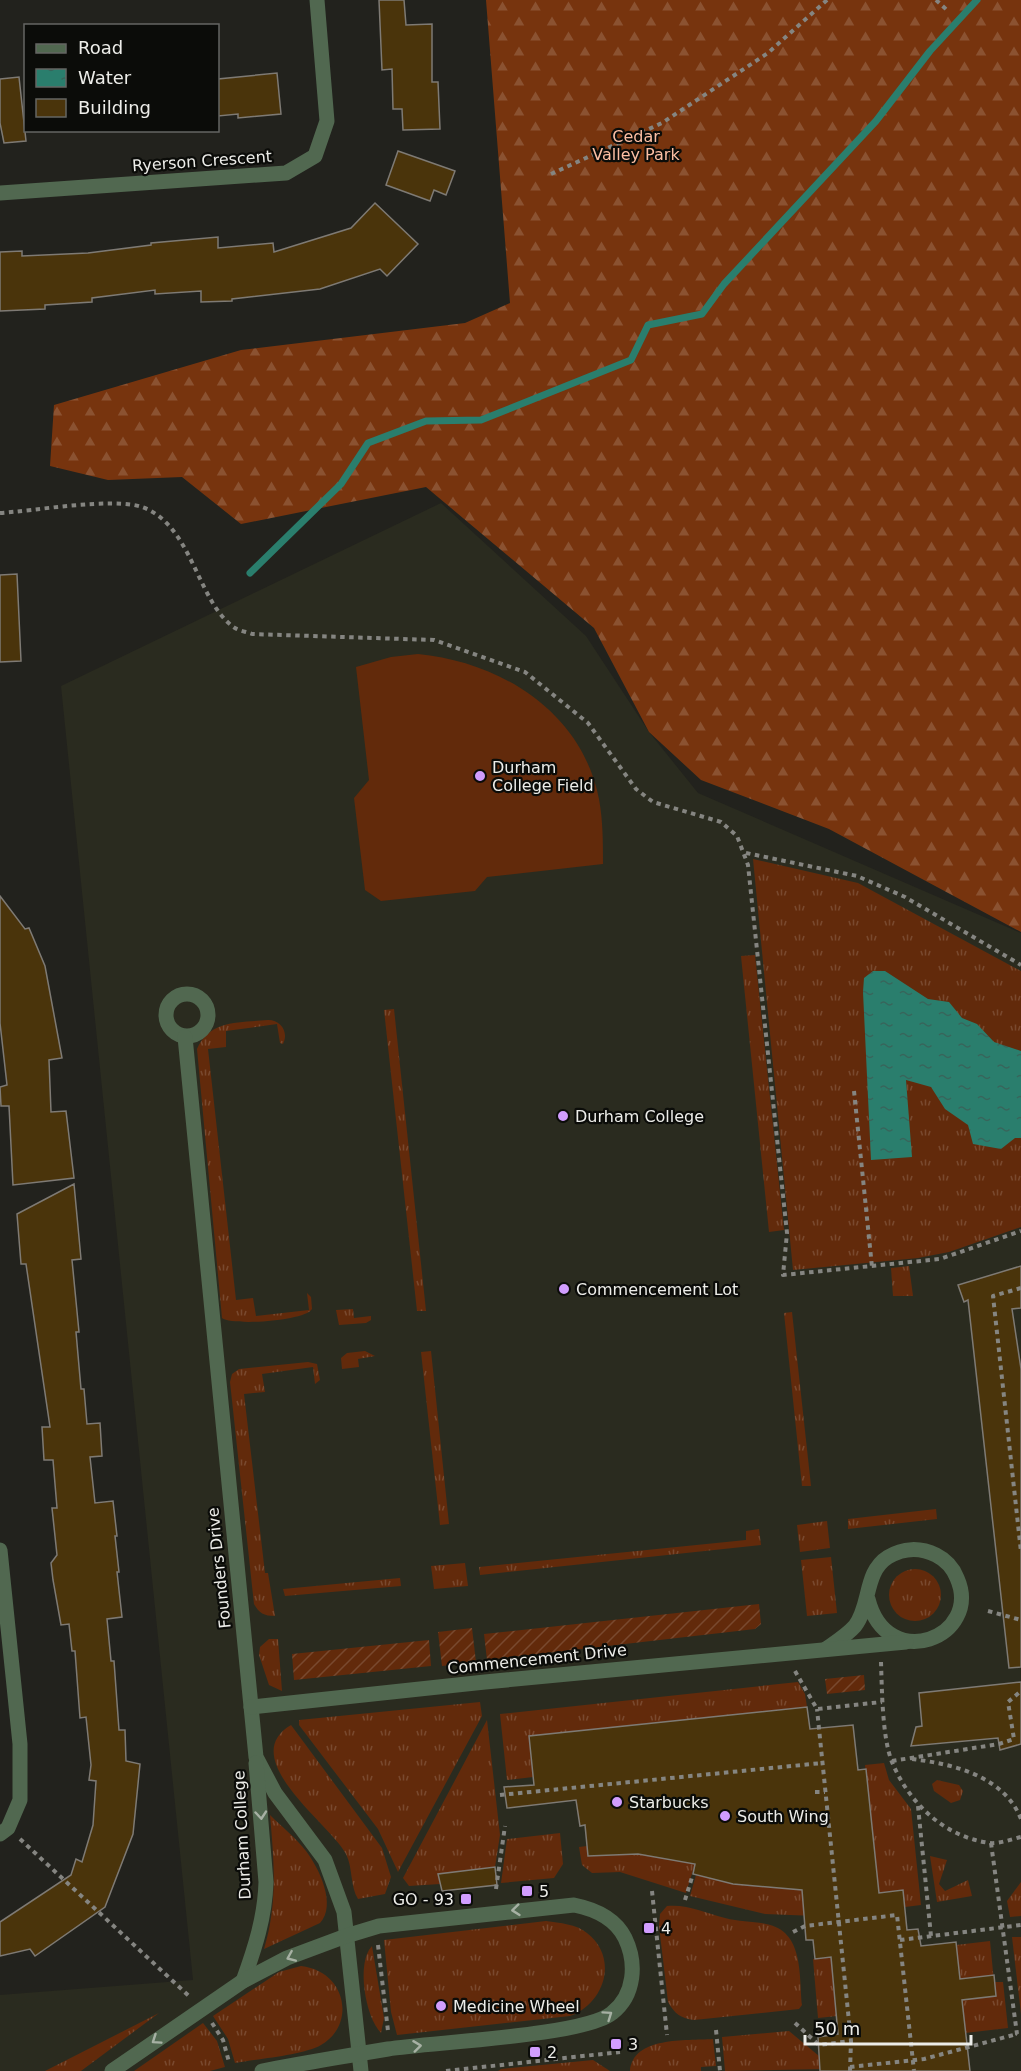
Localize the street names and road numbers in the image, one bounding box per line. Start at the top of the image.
street label: Ryerson Crescent [131,147,273,175]
street label: Founders Drive [203,1507,235,1629]
street label: Commencement Drive [446,1640,628,1678]
street label: Durham College [229,1770,255,1900]

